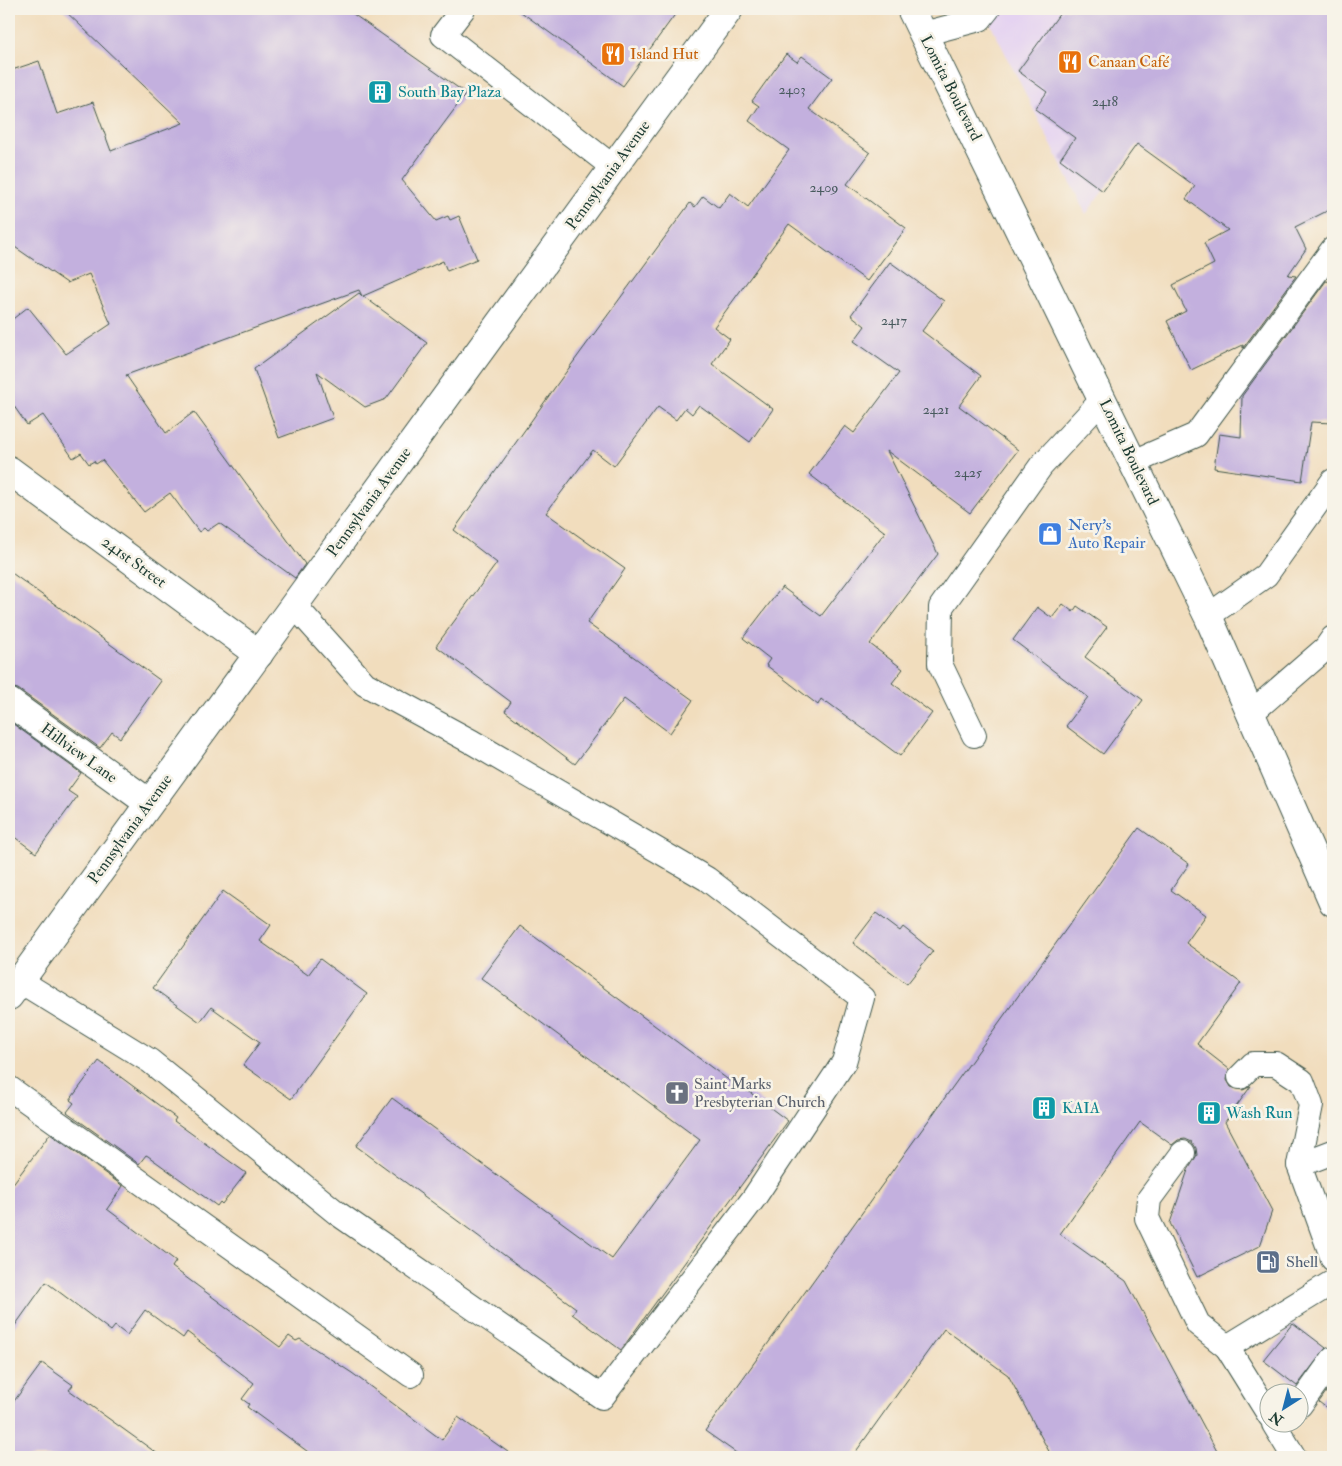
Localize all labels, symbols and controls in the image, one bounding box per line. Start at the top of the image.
street label: Lomita Boulevard [916,32,986,144]
restaurant icon: Island Hut [600,41,626,67]
place label: Island Hut [630,44,698,64]
restaurant icon: Canaan Café [1057,49,1083,75]
place label: Canaan Café [1088,52,1170,72]
building icon: South Bay Plaza [367,79,393,105]
house number: 2403 [778,81,806,98]
place label: South Bay Plaza [398,82,502,102]
house number: 2418 [1092,93,1119,110]
street label: Pennsylvania Avenue [561,116,655,234]
house number: 2409 [810,179,839,196]
house number: 2417 [881,312,908,329]
street label: Lomita Boulevard [1095,396,1163,508]
house number: 2421 [923,401,949,418]
street label: Pennsylvania Avenue [322,443,416,561]
house number: 2425 [954,464,983,481]
place label: Nery's Auto Repair [1067,515,1145,554]
shop icon: Nery's Auto Repair [1037,521,1063,547]
street label: 241st Street [98,532,170,592]
street label: Hillview Lane [37,719,121,788]
street label: Pennsylvania Avenue [83,770,177,888]
place label: Saint Marks Presbyterian Church [694,1074,826,1112]
church icon: Saint Marks Presbyterian Church [664,1080,690,1106]
building icon: KAIA [1031,1095,1057,1121]
place label: KAIA [1062,1098,1100,1118]
building icon: Wash Run [1196,1100,1222,1126]
place label: Wash Run [1225,1103,1292,1123]
fuel station icon: Shell [1255,1249,1281,1275]
place label: Shell [1286,1252,1318,1272]
north arrow [1260,1384,1310,1434]
text: N [1266,1407,1288,1429]

